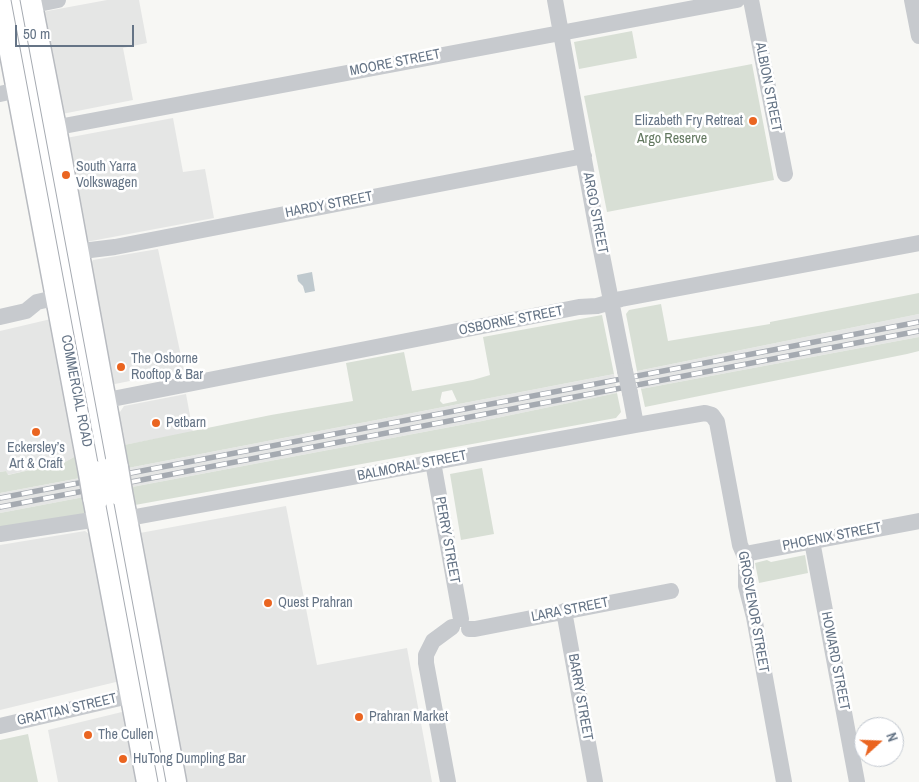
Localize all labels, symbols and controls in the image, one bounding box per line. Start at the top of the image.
scale bar [18,15,136,47]
text: 50 m [23,23,50,44]
street label: ALBION STREET [751,41,785,133]
street label: MOORE STREET [348,46,442,80]
place label: Elizabeth Fry Retreat [635,113,743,129]
marker: Elizabeth Fry Retreat [747,115,759,127]
park label: Argo Reserve [637,131,707,147]
place label: South Yarra Volkswagen [76,159,137,192]
marker: South Yarra Volkswagen [60,169,72,181]
street label: ARGO STREET [579,171,611,255]
street label: HARDY STREET [284,188,374,222]
street label: OSBORNE STREET [457,303,565,339]
street label: COMMERCIAL ROAD [57,333,95,449]
place label: The Osborne Rooftop & Bar [131,351,203,384]
marker: The Osborne Rooftop & Bar [115,361,127,373]
place label: Petbarn [166,415,206,431]
marker: Petbarn [150,417,162,429]
marker: Eckersley’s Art & Craft [30,426,42,438]
place label: Eckersley’s Art & Craft [7,440,65,472]
street label: BALMORAL STREET [356,447,468,485]
street label: PERRY STREET [431,495,463,585]
street label: PHOENIX STREET [781,519,883,555]
street label: GROSVENOR STREET [734,550,772,674]
street label: LARA STREET [530,594,610,626]
place label: Quest Prahran [278,595,353,611]
marker: Quest Prahran [262,597,274,609]
street label: HOWARD STREET [817,610,853,712]
street label: BARRY STREET [564,652,596,742]
street label: GRATTAN STREET [16,690,118,730]
place label: Prahran Market [369,709,448,725]
marker: Prahran Market [353,711,365,723]
north arrow [854,717,904,767]
place label: The Cullen [98,727,154,743]
marker: The Cullen [82,729,94,741]
text: N [882,730,902,744]
place label: HuTong Dumpling Bar [133,751,246,767]
marker: HuTong Dumpling Bar [117,753,129,765]

